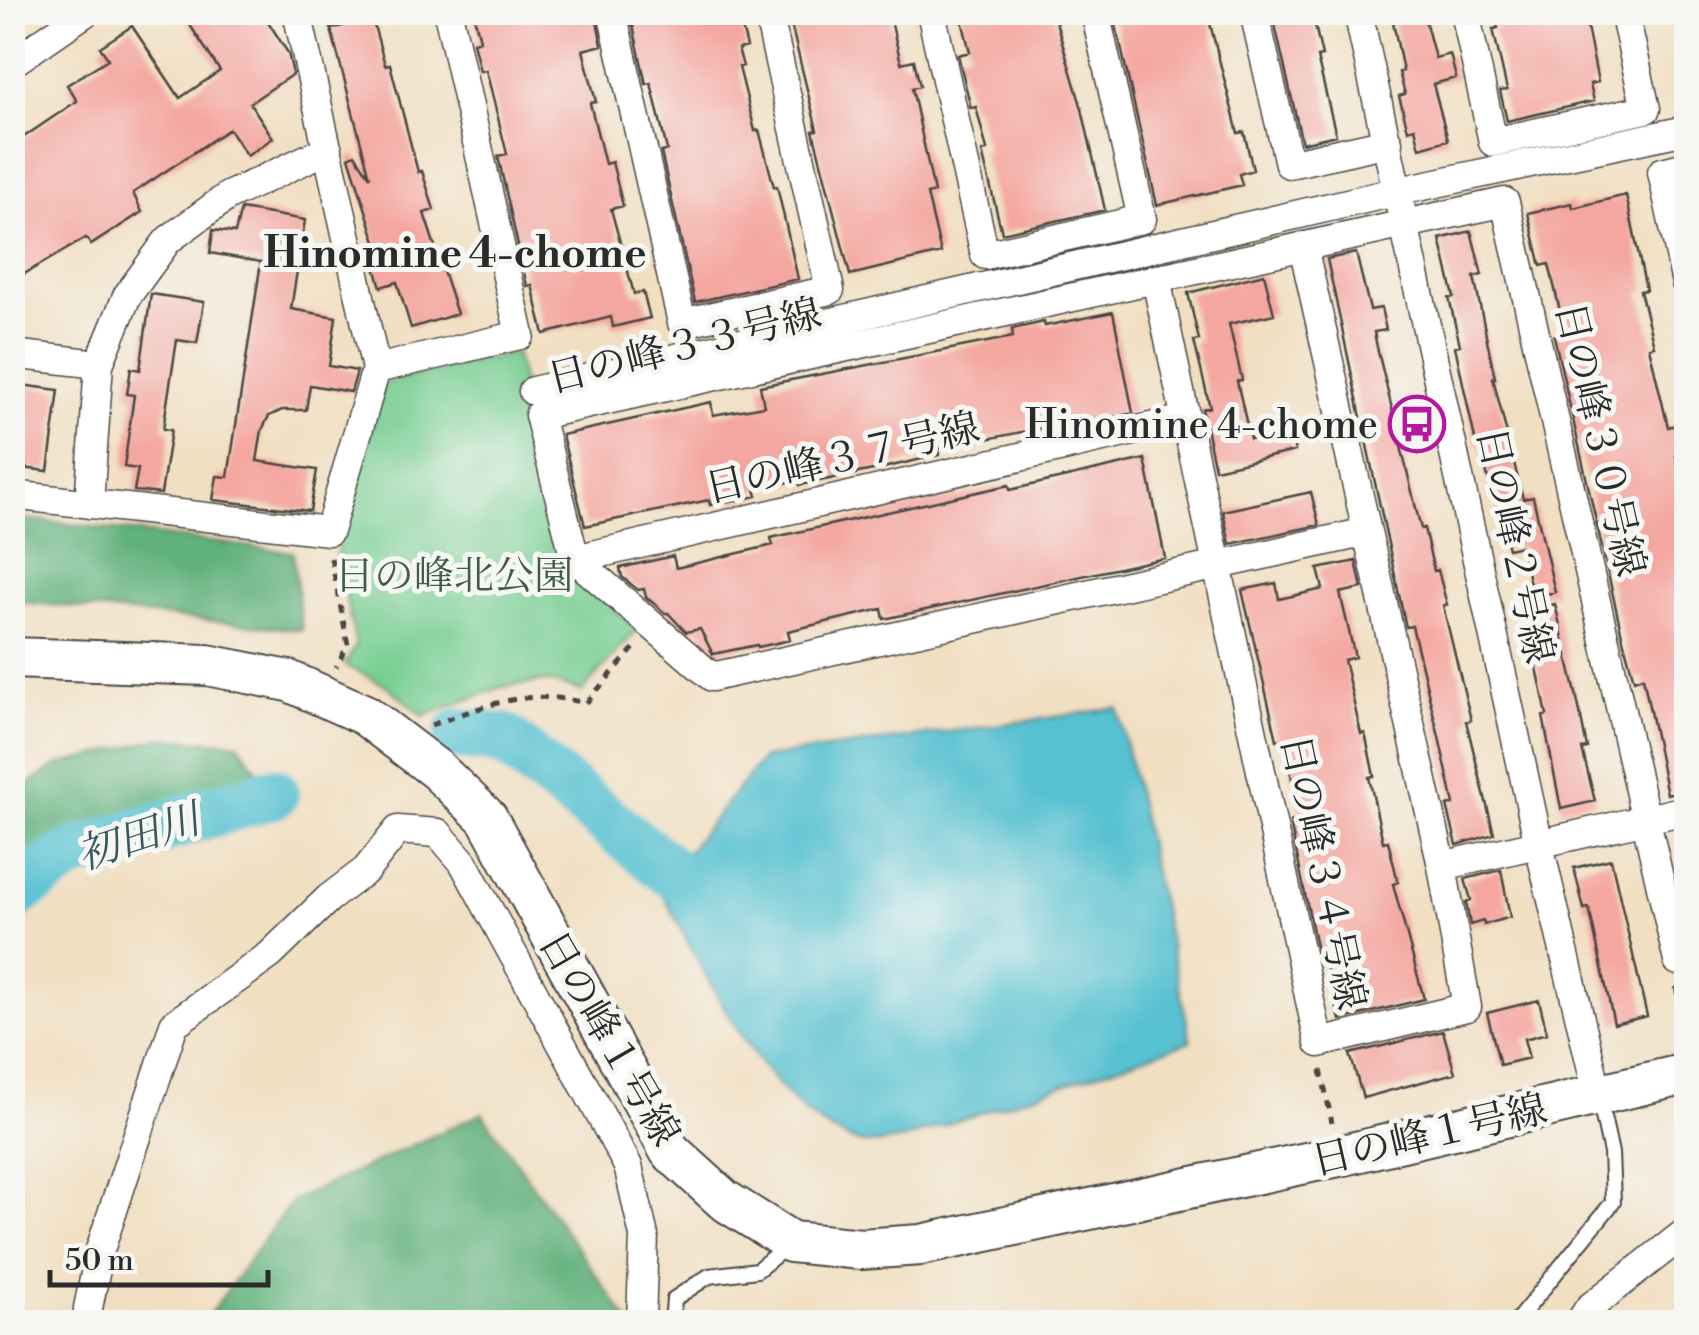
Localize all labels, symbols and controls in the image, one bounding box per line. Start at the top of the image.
district label: Hinomine 4-chome [263,228,647,281]
street label: 日の峰３３号線 [543,289,826,405]
street label: 日の峰３０号線 [1543,297,1655,581]
bus stop icon: Hinomine 4-chome [1387,394,1447,454]
place label: Hinomine 4-chome [1025,401,1378,451]
street label: 日の峰３７号線 [700,403,984,515]
street label: 日の峰２号線 [1465,423,1563,668]
park label: 日の峰北公園 [334,552,574,602]
street label: 日の峰３４号線 [1268,730,1376,1015]
water label: 初田川 [71,792,211,883]
street label: 日の峰１号線 [527,923,690,1155]
street label: 日の峰１号線 [1307,1085,1552,1187]
scale bar [50,1225,268,1287]
text: 50 m [65,1242,134,1280]

